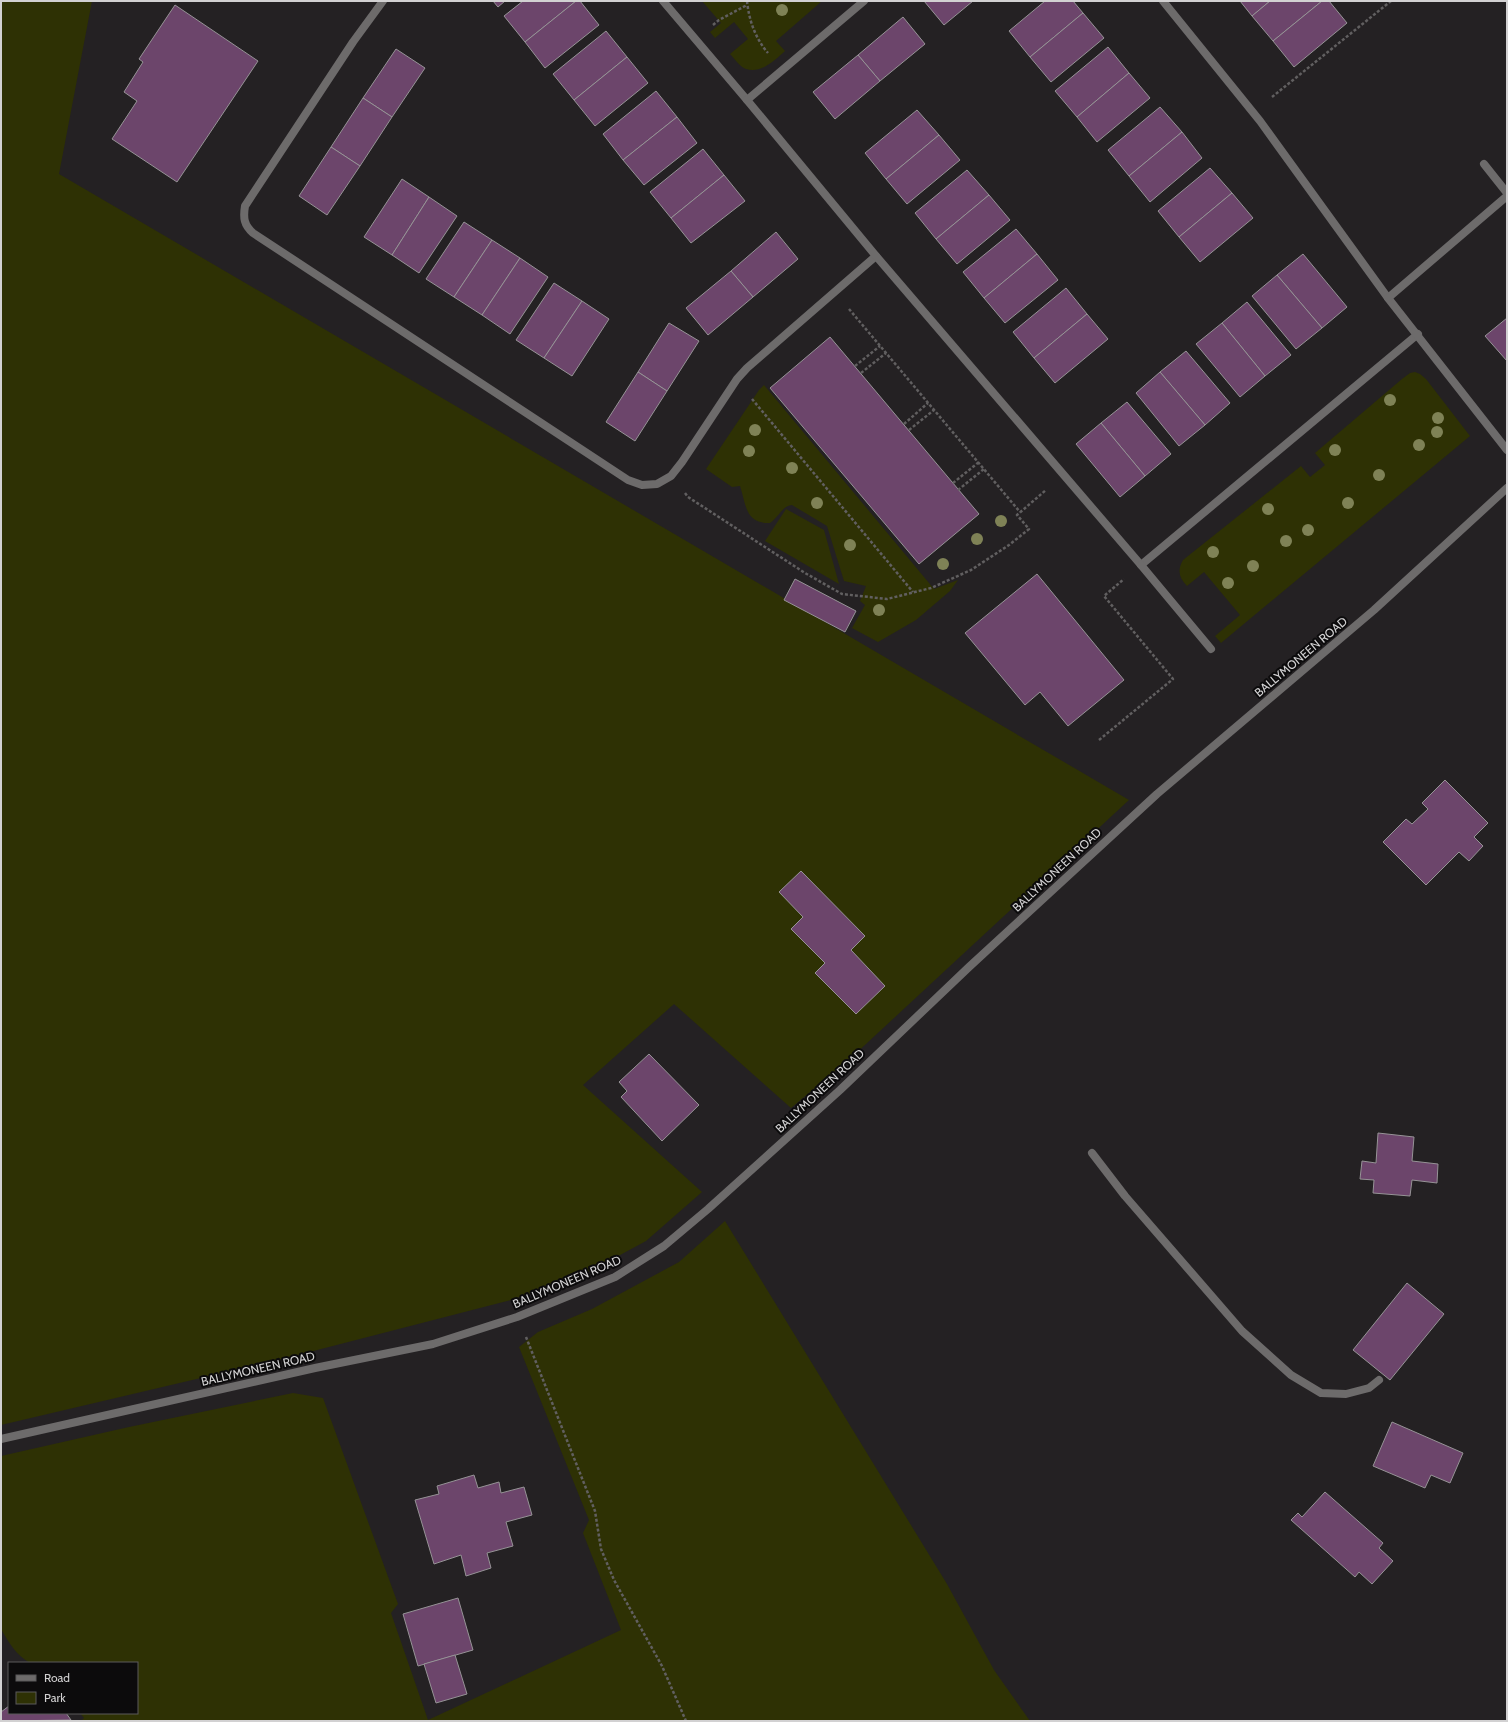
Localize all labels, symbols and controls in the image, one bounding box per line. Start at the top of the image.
street label: BALLYMONEEN ROAD [1251,613,1350,700]
street label: BALLYMONEEN ROAD [1009,824,1104,915]
street label: BALLYMONEEN ROAD [772,1045,867,1136]
street label: BALLYMONEEN ROAD [510,1252,623,1311]
street label: BALLYMONEEN ROAD [200,1348,316,1389]
legend [8,1662,138,1714]
text: Road [44,1670,70,1685]
text: Park [44,1690,66,1705]

